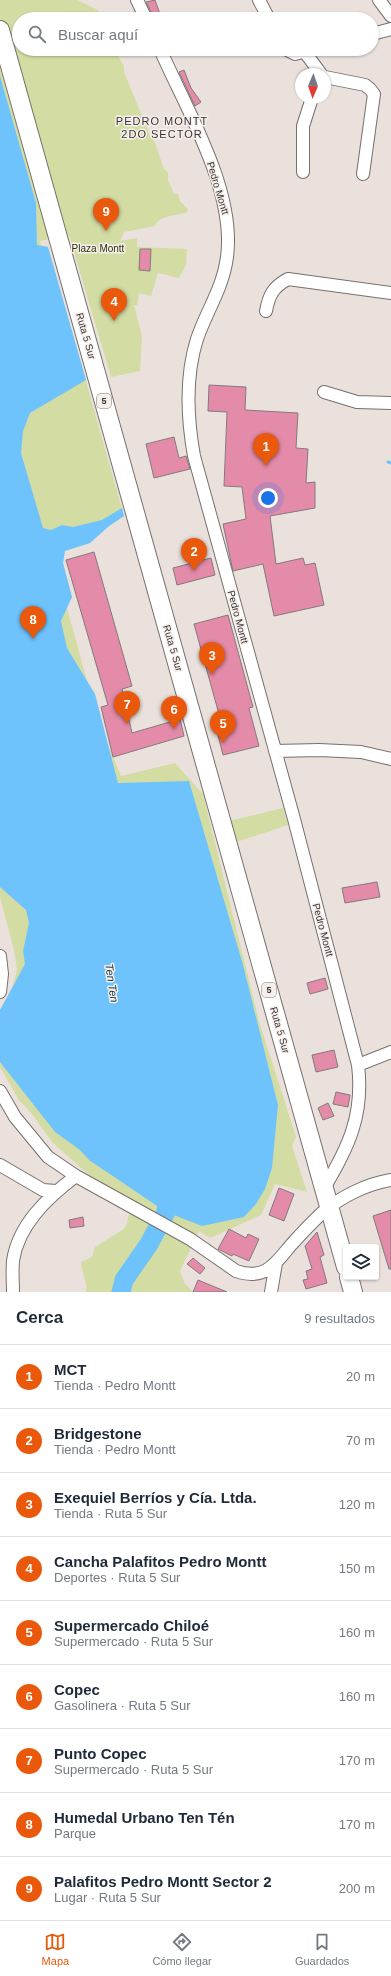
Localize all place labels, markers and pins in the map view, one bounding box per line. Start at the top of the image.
pin: 9 [93,198,119,231]
pin: 4 [101,288,127,321]
pin: 1 [253,433,279,466]
pin: 2 [181,538,207,571]
pin: 8 [20,606,46,639]
pin: 3 [199,642,225,675]
pin: 7 [114,691,140,724]
pin: 6 [161,696,187,729]
pin: 5 [210,710,236,743]

